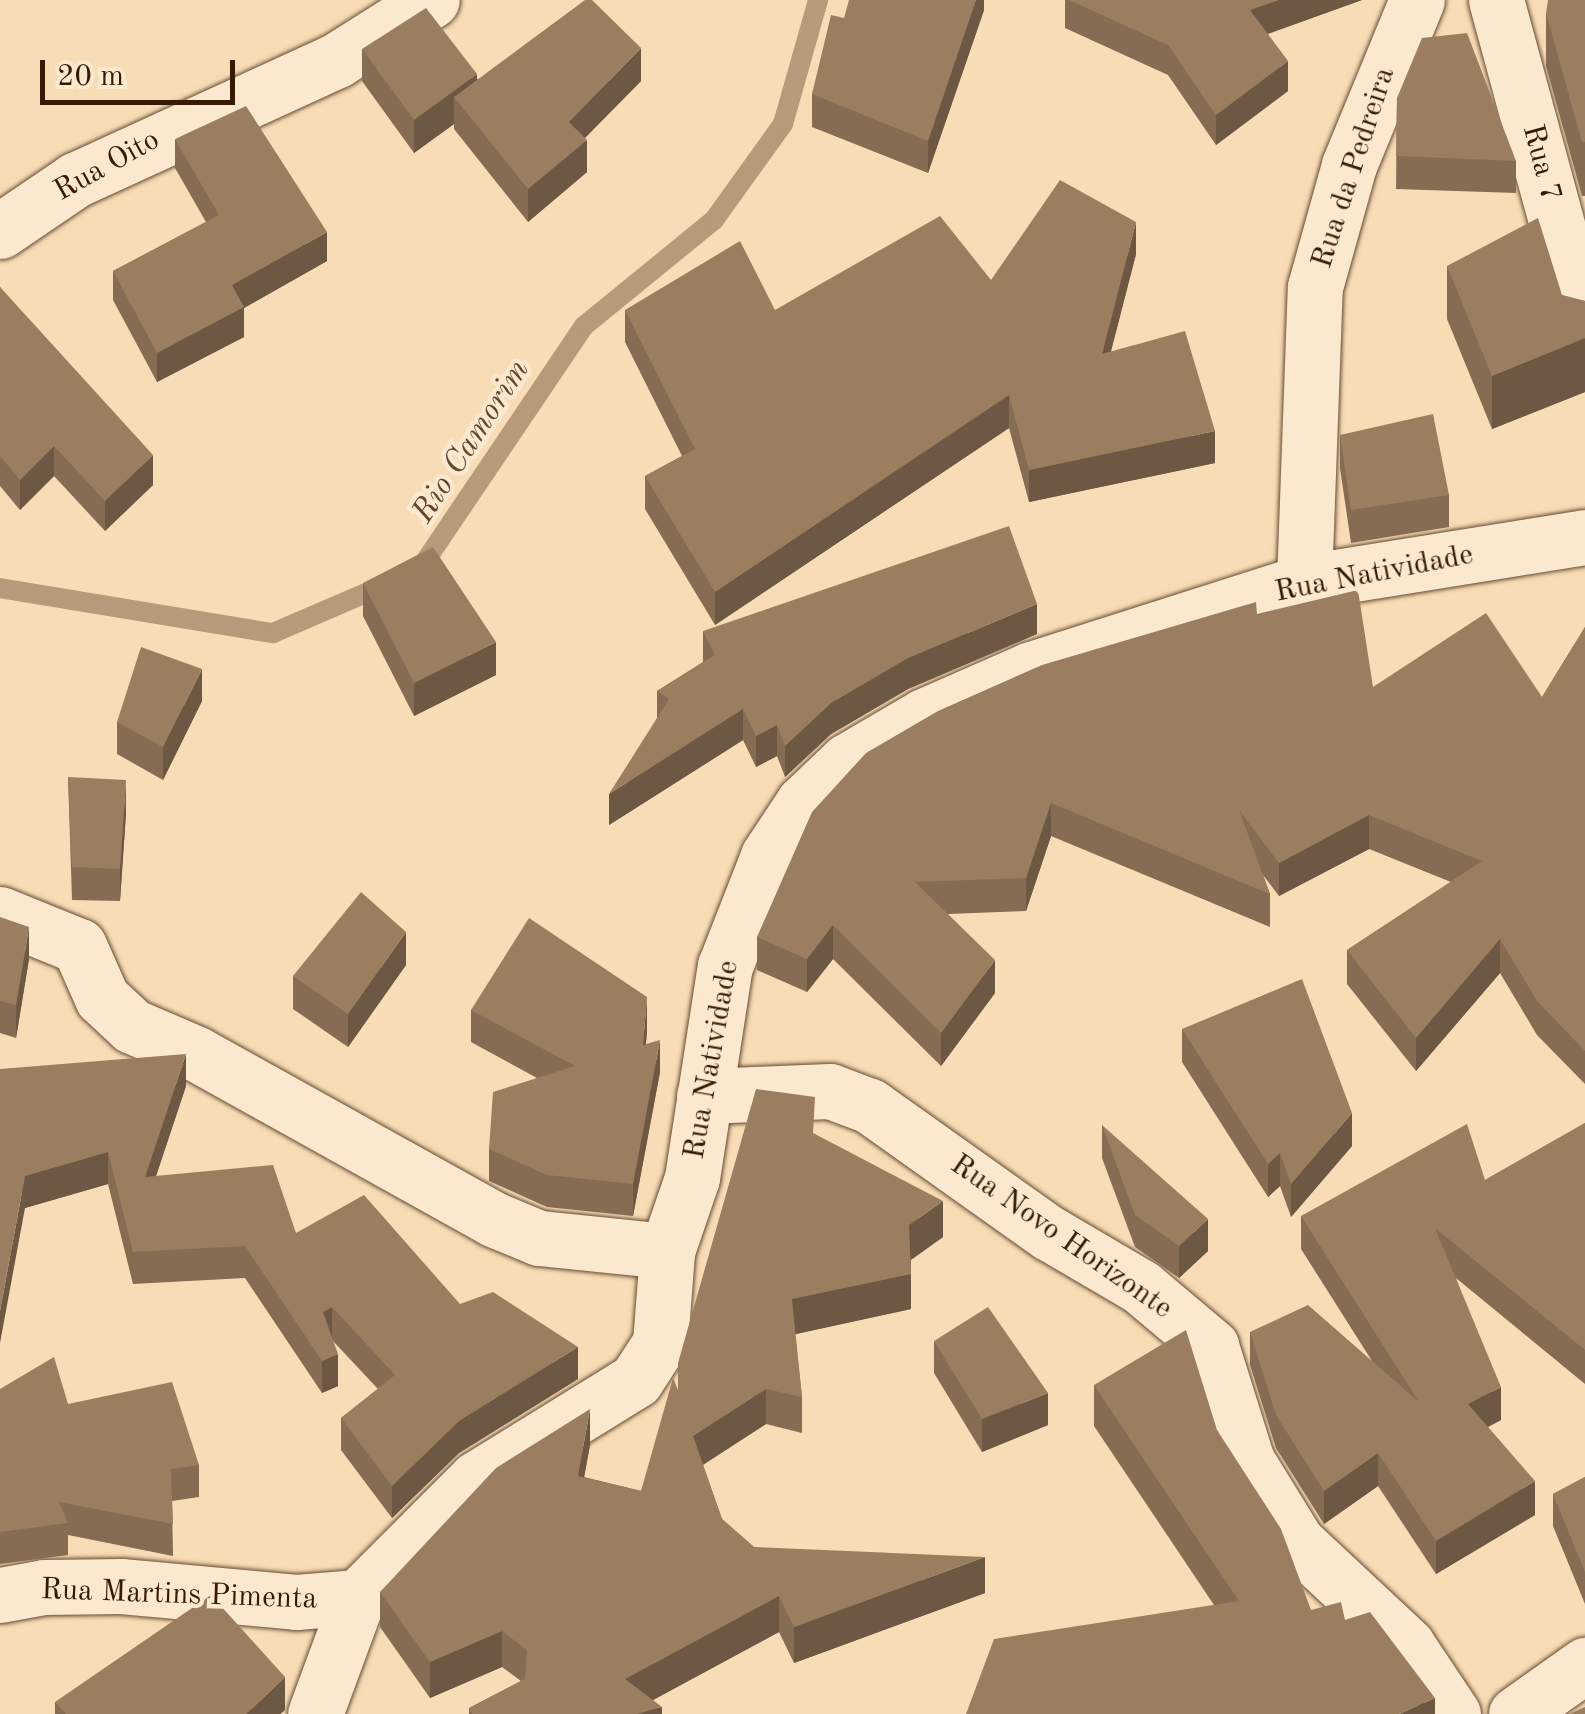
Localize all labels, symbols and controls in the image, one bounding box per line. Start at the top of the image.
scale bar [45,40,240,102]
text: 20 m [57,62,124,92]
street label: Rua da Pedreira [1305,63,1403,273]
street label: Rua 7 [1514,121,1568,205]
street label: Rua Oito [48,122,166,210]
water label: Rio Camorim [405,353,539,531]
street label: Rua Natividade [1272,537,1476,611]
street label: Rua Natividade [677,958,747,1162]
street label: Rua Novo Horizonte [943,1147,1179,1327]
street label: Rua Martins Pimenta [40,1572,318,1618]

